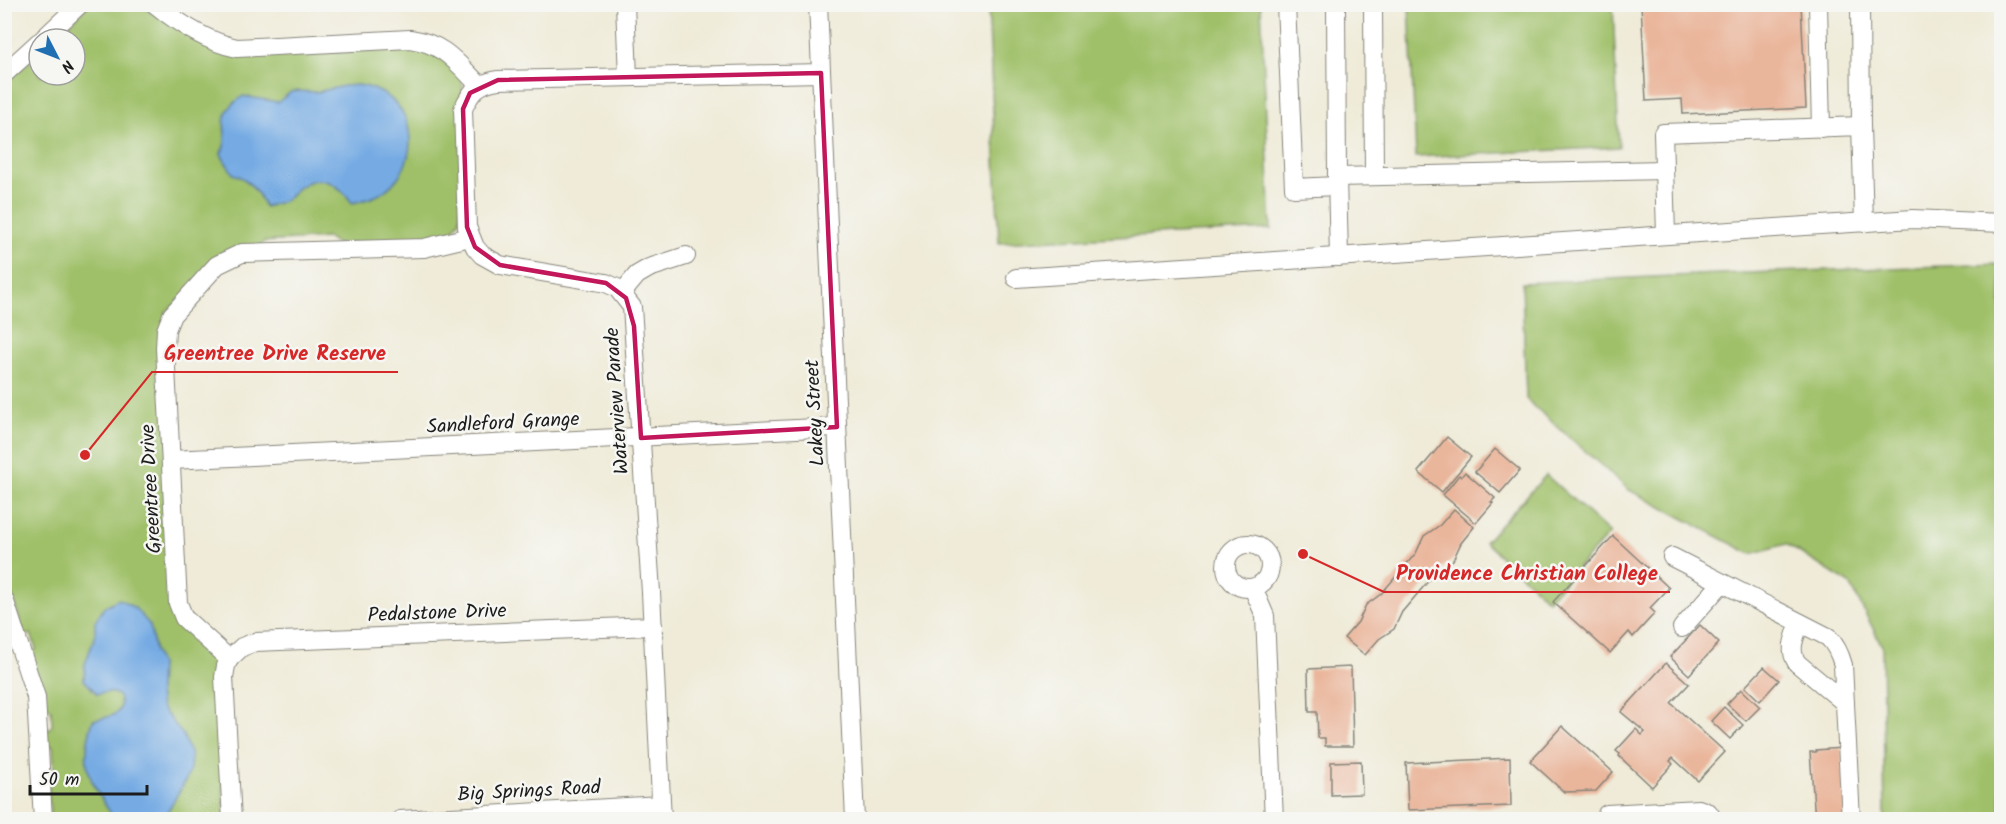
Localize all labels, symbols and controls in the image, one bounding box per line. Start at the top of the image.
north arrow [27,27,87,87]
text: N [54,54,80,78]
street label: Waterview Parade [597,326,639,475]
callout: Greentree Drive Reserve [152,333,398,372]
text: Greentree Drive Reserve [164,338,386,371]
street label: Lakey Street [797,358,835,467]
street label: Sandleford Grange [426,404,580,444]
street label: Greentree Drive [133,423,171,554]
callout: Providence Christian College [1384,553,1670,592]
text: Providence Christian College [1396,558,1658,591]
street label: Pedalstone Drive [367,596,507,632]
scale bar [30,758,147,796]
text: 50 m [39,766,79,795]
street label: Big Springs Road [457,772,603,812]

